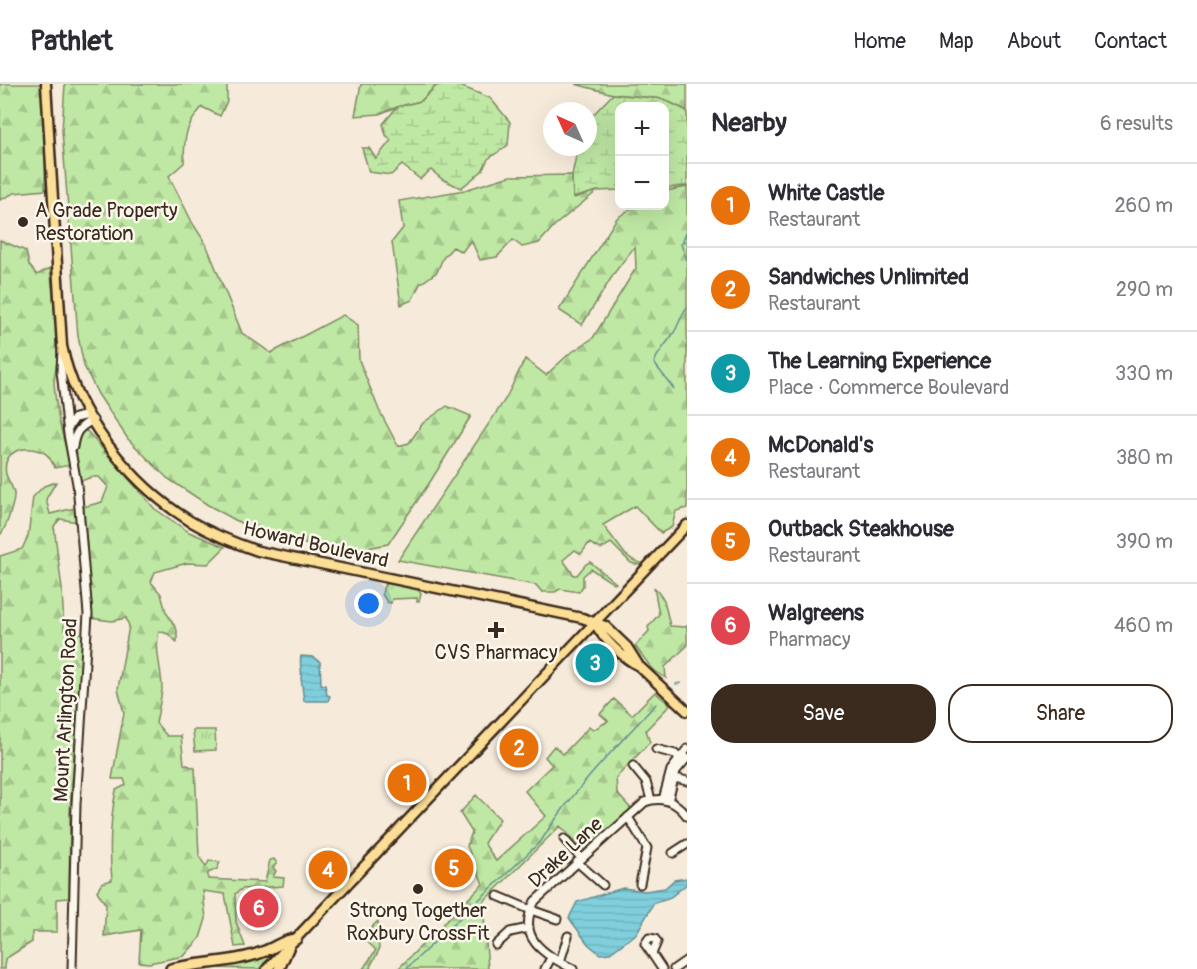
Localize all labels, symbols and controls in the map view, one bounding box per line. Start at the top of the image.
text: Pathlet [30,24,113,59]
text: Home [853,28,906,55]
text: Map [939,28,974,55]
text: About [1007,28,1061,55]
text: Contact [1094,28,1167,55]
north arrow [543,102,597,156]
map controls [615,102,669,210]
button: + [615,102,669,156]
text: Nearby [711,107,787,139]
text: 6 results [1100,111,1173,136]
button: − [615,156,669,210]
text: White Castle [768,179,884,207]
text: 1 [727,193,734,218]
text: 260 m [1114,193,1173,218]
place label: A Grade Property Restoration [35,198,178,246]
text: Restaurant [768,207,860,232]
marker: A Grade Property Restoration [16,215,30,229]
text: Sandwiches Unlimited [768,263,969,291]
text: 2 [725,277,736,302]
text: 290 m [1116,277,1173,302]
text: Restaurant [768,291,860,316]
text: The Learning Experience [768,347,991,375]
text: 3 [725,361,736,386]
text: 330 m [1115,361,1173,386]
text: Place · Commerce Boulevard [768,375,1009,400]
text: McDonald's [768,431,873,459]
text: 4 [725,445,736,470]
text: 380 m [1116,445,1173,470]
text: Restaurant [768,459,860,484]
text: Outback Steakhouse [768,515,954,543]
street label: Howard Boulevard [241,516,391,573]
text: 5 [725,529,736,554]
text: 390 m [1116,529,1173,554]
text: Restaurant [768,543,860,568]
your location [354,589,383,618]
text: Walgreens [768,599,864,627]
text: 6 [725,613,736,638]
text: 460 m [1114,613,1173,638]
street label: Mount Arlington Road [48,617,83,803]
marker: CVS Pharmacy [489,623,503,637]
text: Pharmacy [768,627,851,652]
place label: CVS Pharmacy [435,640,558,665]
pin: 3 [576,640,614,686]
button: Save [711,684,936,743]
button: Share [948,684,1173,743]
pin: 2 [500,726,538,770]
pin: 1 [388,760,426,806]
street label: Drake Lane [523,812,608,893]
pin: 5 [434,846,474,890]
pin: 4 [308,848,348,892]
marker: Strong Together Roxbury CrossFit [411,882,425,896]
pin: 6 [240,886,278,930]
place label: Strong Together Roxbury CrossFit [346,898,491,946]

